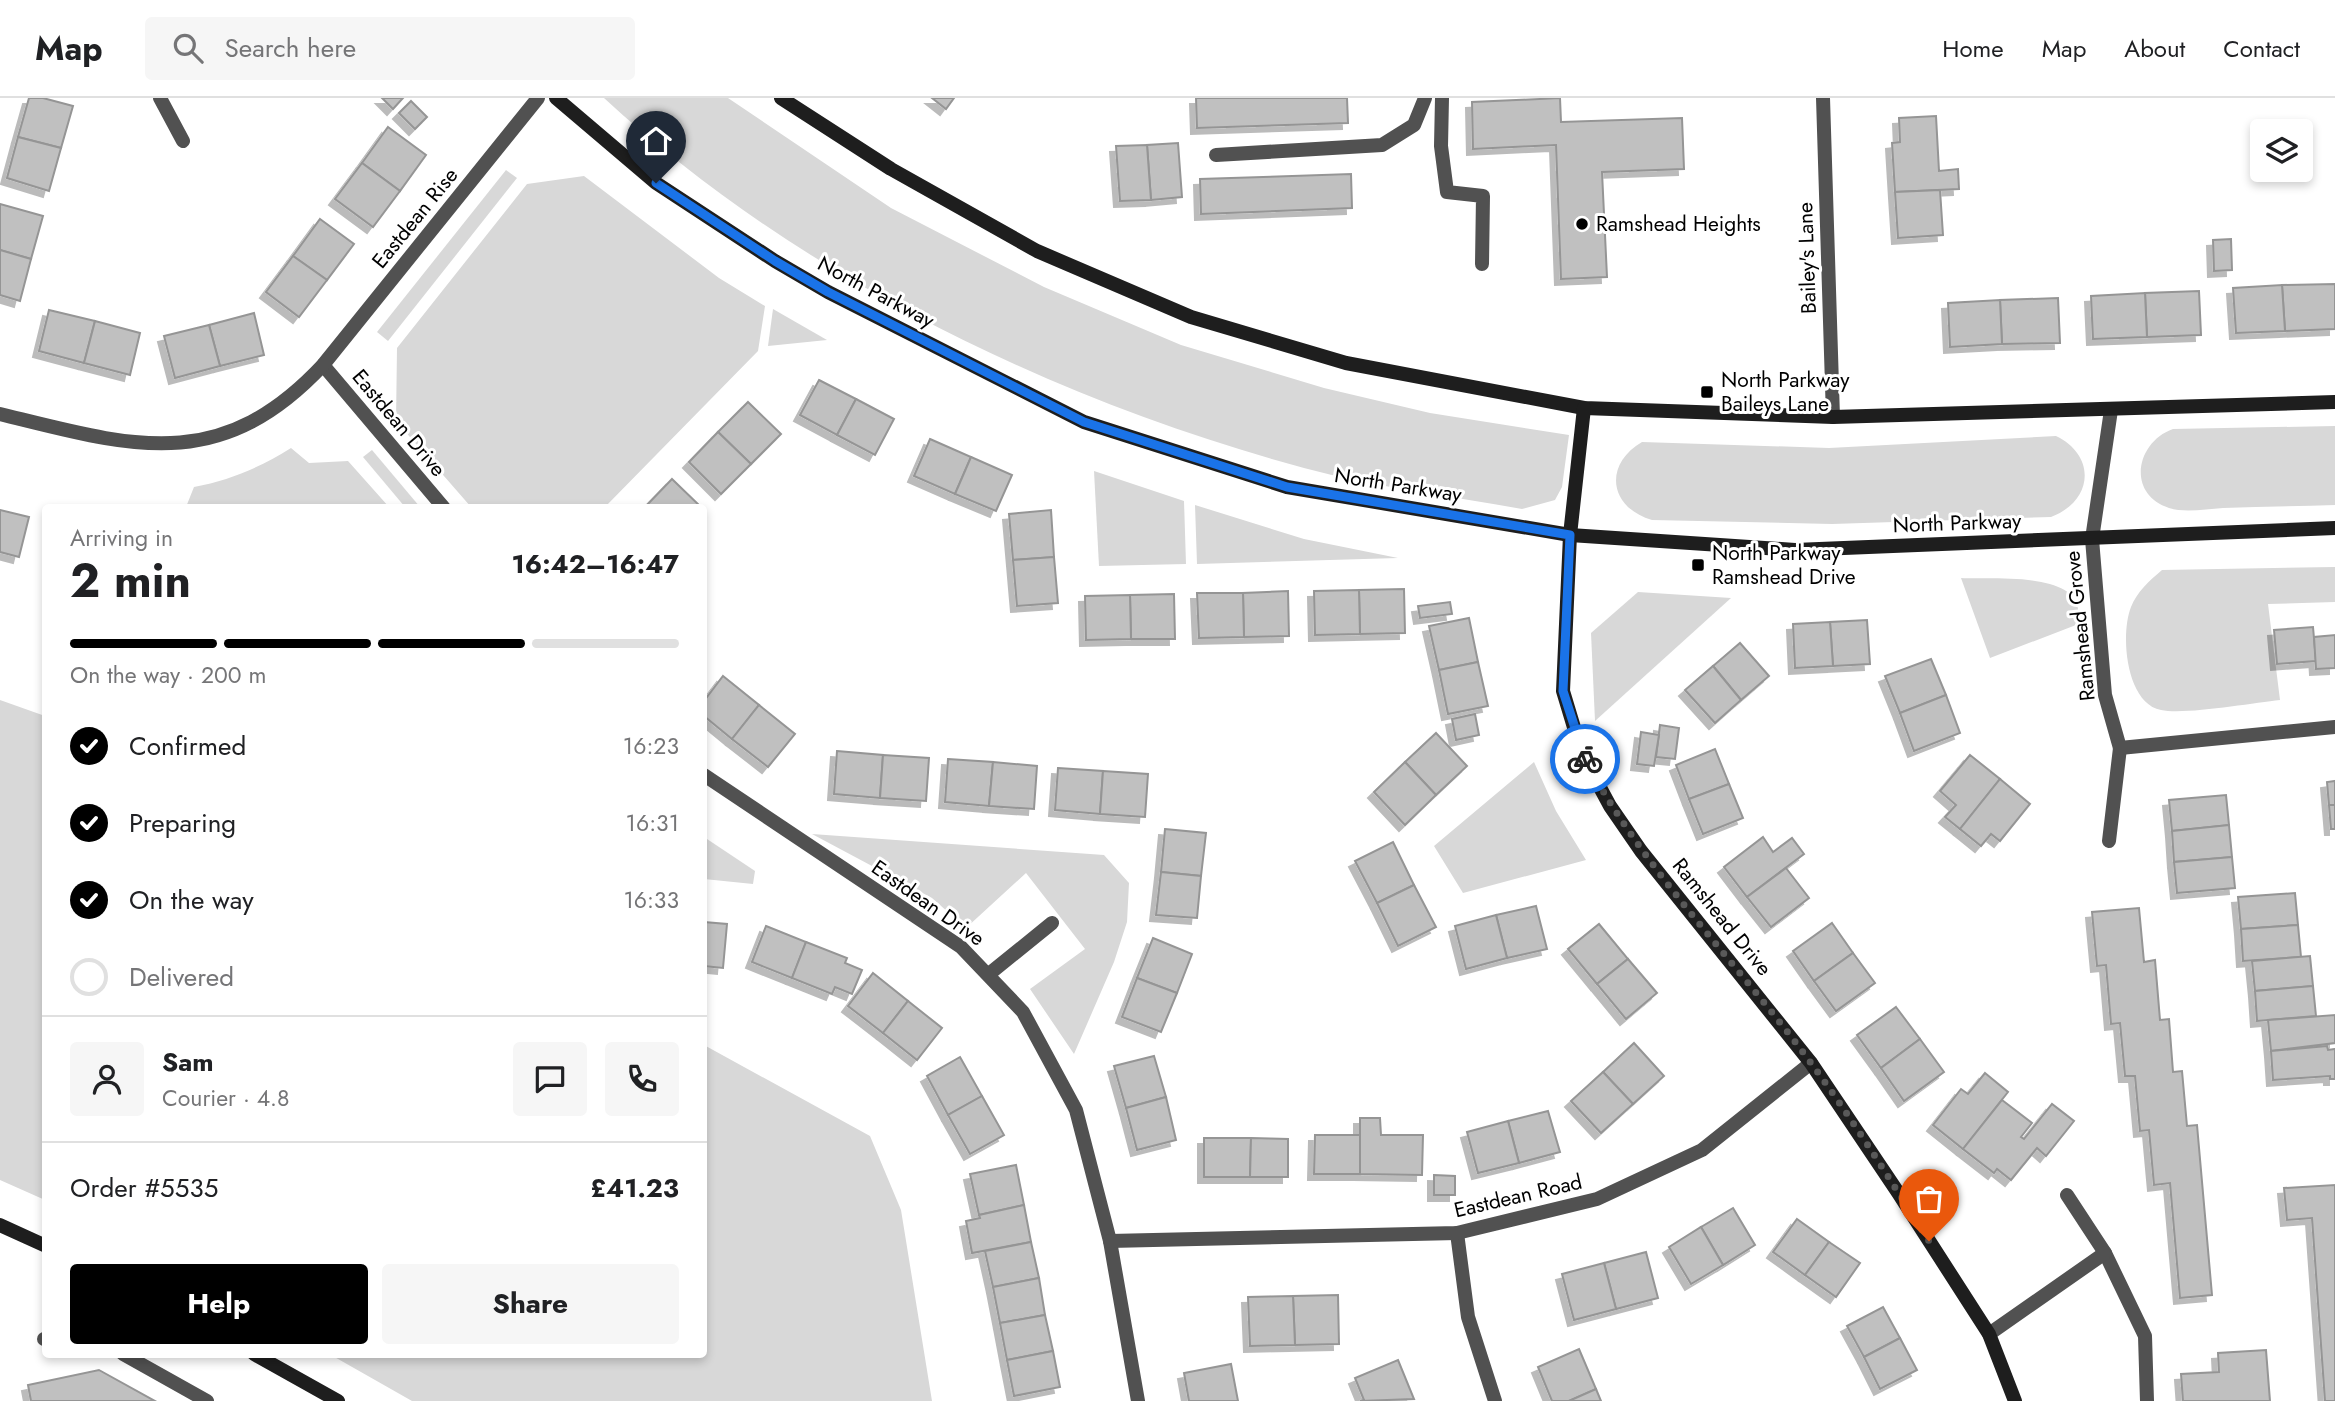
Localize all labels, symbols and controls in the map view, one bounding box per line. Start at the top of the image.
search box [145,17,635,80]
text: Map [35,25,103,72]
icon: search [169,29,207,67]
text: Search here [225,29,356,67]
text: Home [1942,31,2004,66]
text: Map [2042,31,2086,66]
text: About [2124,31,2185,66]
text: Contact [2223,31,2300,66]
pin [626,111,686,183]
map controls [2250,119,2313,182]
button: layers [2250,119,2313,182]
icon: home [637,122,675,160]
street label: Eastdean Rise [365,161,465,275]
street label: Bailey's Lane [1790,201,1824,314]
place label: Ramshead Heights [1596,209,1761,239]
marker: Ramshead Heights [1574,216,1590,232]
street label: North Parkway [812,249,940,336]
street label: Eastdean Drive [345,363,453,483]
place label: North Parkway Baileys Lane [1721,365,1850,419]
marker: North Parkway Baileys Lane [1699,384,1715,400]
street label: North Parkway [1332,460,1465,510]
street label: North Parkway [1892,506,2023,540]
text: Arriving in [70,521,173,555]
place label: North Parkway Ramshead Drive [1712,538,1856,592]
text: 16:42–16:47 [512,545,679,583]
text: 2 min [70,548,191,614]
street label: Ramshead Grove [2057,549,2103,703]
marker: North Parkway Ramshead Drive [1690,557,1706,573]
text: On the way · 200 m [70,658,266,692]
courier [1550,724,1620,794]
icon: check [70,727,108,765]
text: Confirmed [129,727,246,765]
text: 16:23 [623,729,679,763]
icon: bike [1566,740,1604,778]
icon: check [70,804,108,842]
text: Preparing [129,804,236,842]
text: 16:31 [626,806,679,840]
street label: Ramshead Drive [1665,852,1779,982]
street label: Eastdean Drive [865,853,991,953]
icon: check [70,881,108,919]
text: On the way [129,881,254,919]
text: 16:33 [623,883,679,917]
text: Delivered [129,958,234,996]
button: person [70,1042,144,1116]
button: chat [513,1042,587,1116]
button: phone [605,1042,679,1116]
text: Sam [162,1043,214,1081]
text: Courier · 4.8 [162,1081,290,1115]
street label: Eastdean Road [1451,1167,1585,1225]
text: Order #5535 [70,1169,218,1207]
text: £41.23 [590,1169,679,1207]
pin [1899,1169,1959,1241]
icon: bag [1910,1180,1948,1218]
button: Help [70,1264,368,1344]
button: Share [382,1264,679,1344]

